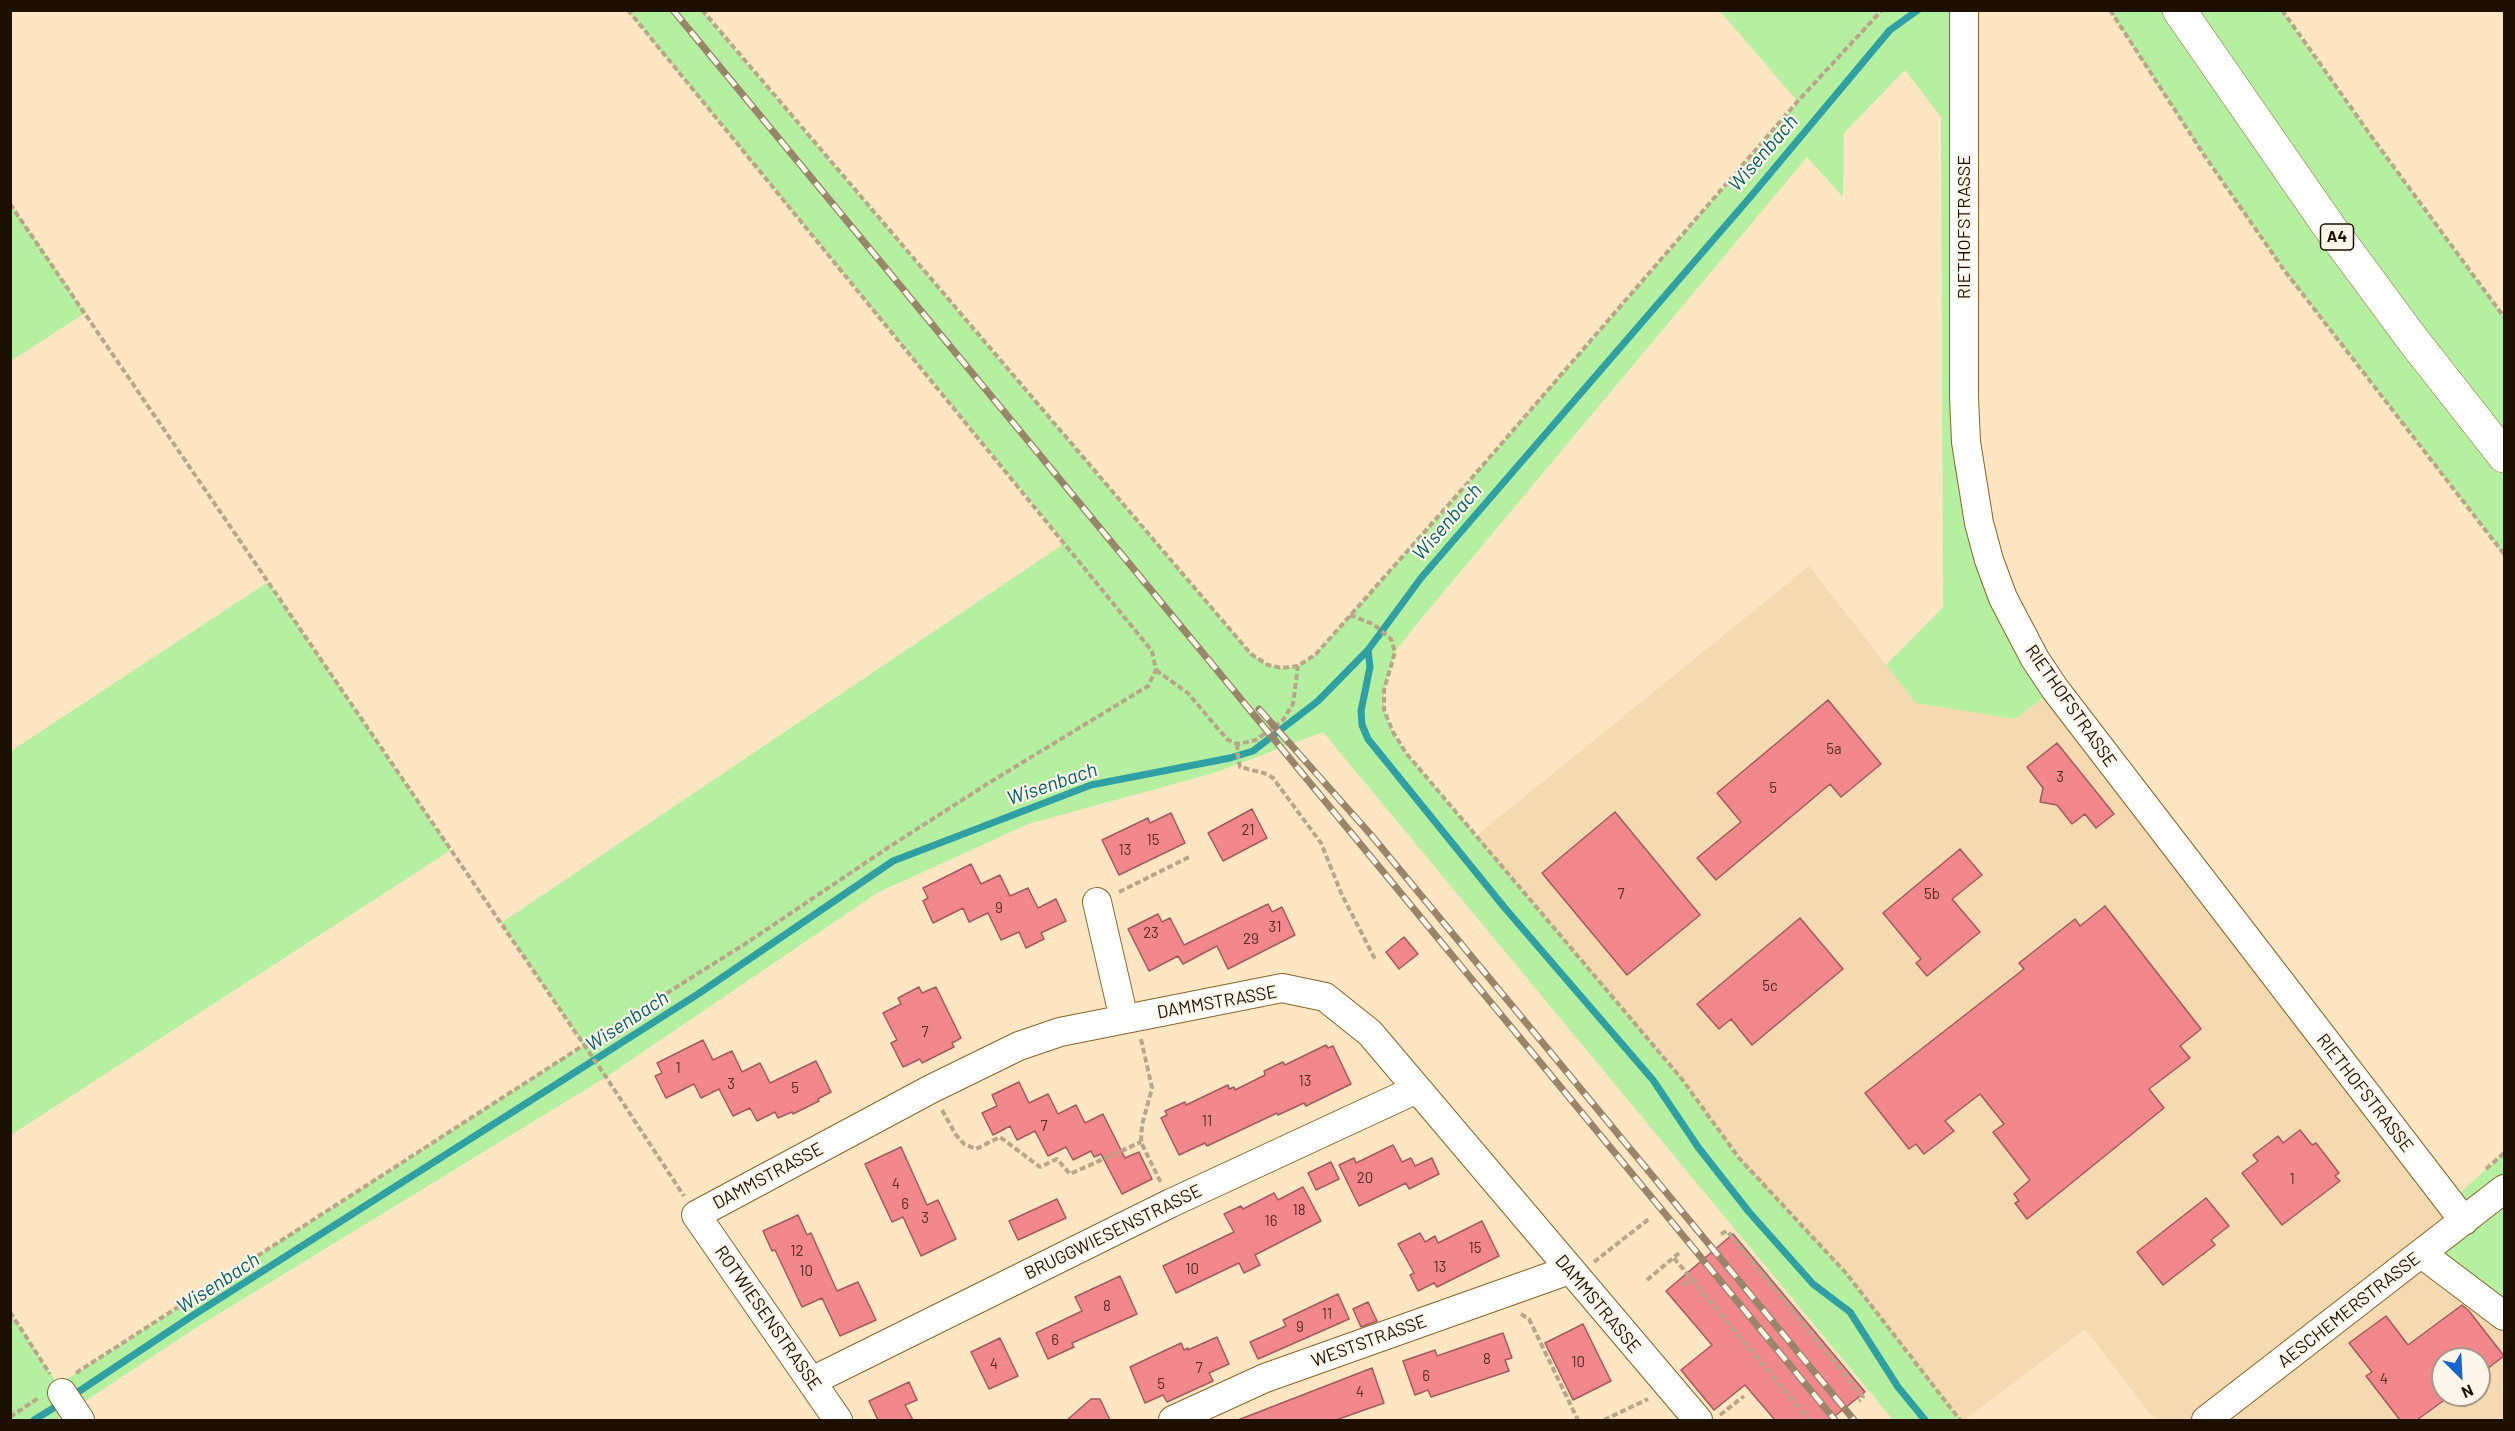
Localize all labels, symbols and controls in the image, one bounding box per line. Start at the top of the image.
water label: Wisenbach [1723,110,1803,196]
street label: RIETHOFSTRASSE [1953,155,1975,299]
road number: A4 [2320,224,2354,250]
water label: Wisenbach [1407,479,1487,565]
street label: RIETHOFSTRASSE [2021,641,2121,771]
house number: 5a [1826,740,1842,758]
water label: Wisenbach [1004,757,1100,811]
house number: 3 [2056,768,2064,786]
house number: 5 [1769,779,1777,797]
house number: 21 [1241,821,1255,839]
house number: 15 [1147,831,1159,849]
house number: 13 [1119,841,1131,859]
house number: 7 [1617,885,1625,903]
house number: 5b [1924,885,1940,903]
house number: 9 [995,899,1003,917]
house number: 31 [1269,918,1281,936]
house number: 23 [1143,924,1159,942]
house number: 29 [1243,930,1259,948]
house number: 5c [1762,977,1778,995]
street label: DAMMSTRASSE [1155,981,1279,1023]
water label: Wisenbach [581,985,673,1057]
house number: 7 [921,1023,929,1041]
street label: RIETHOFSTRASSE [2312,1030,2418,1156]
house number: 1 [675,1059,681,1077]
house number: 13 [1299,1072,1311,1090]
house number: 3 [727,1075,735,1093]
house number: 5 [791,1079,799,1097]
house number: 11 [1202,1112,1212,1130]
house number: 7 [1040,1117,1048,1135]
street label: DAMMSTRASSE [709,1138,827,1214]
house number: 20 [1357,1169,1373,1187]
house number: 1 [2289,1170,2295,1188]
house number: 4 [892,1175,900,1193]
street label: BRUGGWIESENSTRASSE [1021,1180,1205,1284]
house number: 6 [901,1195,909,1213]
house number: 18 [1292,1201,1306,1219]
house number: 3 [921,1209,929,1227]
house number: 16 [1265,1212,1277,1230]
house number: 15 [1469,1239,1481,1257]
street label: ROTWIESENSTRASSE [710,1242,826,1394]
house number: 12 [790,1242,804,1260]
water label: Wisenbach [172,1247,264,1319]
street label: AESCHEMERSTRASSE [2273,1248,2425,1372]
street label: DAMMSTRASSE [1551,1250,1645,1358]
house number: 13 [1434,1258,1446,1276]
house number: 10 [1185,1260,1199,1278]
house number: 10 [799,1262,813,1280]
house number: 8 [1103,1297,1111,1315]
house number: 11 [1322,1305,1332,1323]
street label: WESTSTRASSE [1308,1310,1430,1372]
house number: 9 [1296,1318,1304,1336]
house number: 6 [1051,1331,1059,1349]
north arrow [2431,1347,2491,1407]
house number: 8 [1483,1350,1491,1368]
house number: 10 [1571,1353,1585,1371]
house number: 4 [990,1355,998,1373]
house number: 7 [1195,1359,1203,1377]
house number: 6 [1422,1367,1430,1385]
house number: 4 [2380,1370,2388,1388]
house number: 5 [1157,1375,1165,1393]
text: N [2459,1381,2476,1403]
house number: 4 [1356,1383,1364,1401]

